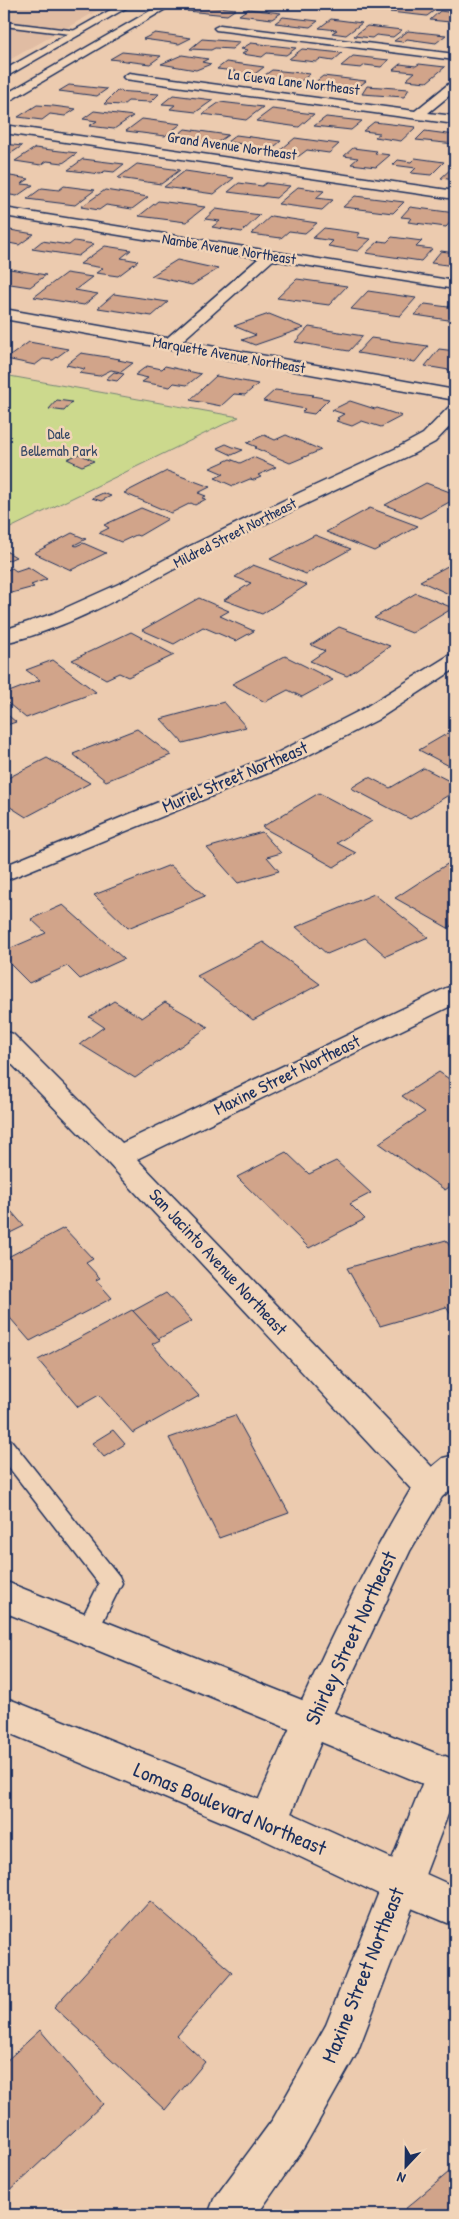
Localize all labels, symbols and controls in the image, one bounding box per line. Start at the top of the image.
street label: La Cueva Lane Northeast [227,63,362,100]
street label: Grand Avenue Northeast [166,126,299,165]
street label: Nambe Avenue Northeast [161,228,298,270]
street label: Marquette Avenue Northeast [151,331,308,378]
park label: Dale Bellemah Park [21,423,97,461]
street label: Mildred Street Northeast [170,492,301,573]
street label: Muriel Street Northeast [158,734,312,818]
street label: Maxine Street Northeast [209,1028,365,1121]
street label: San Jacinto Avenue Northeast [144,1183,294,1341]
street label: Shirley Street Northeast [298,1546,404,1729]
street label: Lomas Boulevard Northeast [129,1755,332,1863]
street label: Maxine Street Northeast [314,1882,411,2067]
north arrow [382,2142,432,2192]
text: N [393,2168,408,2189]

